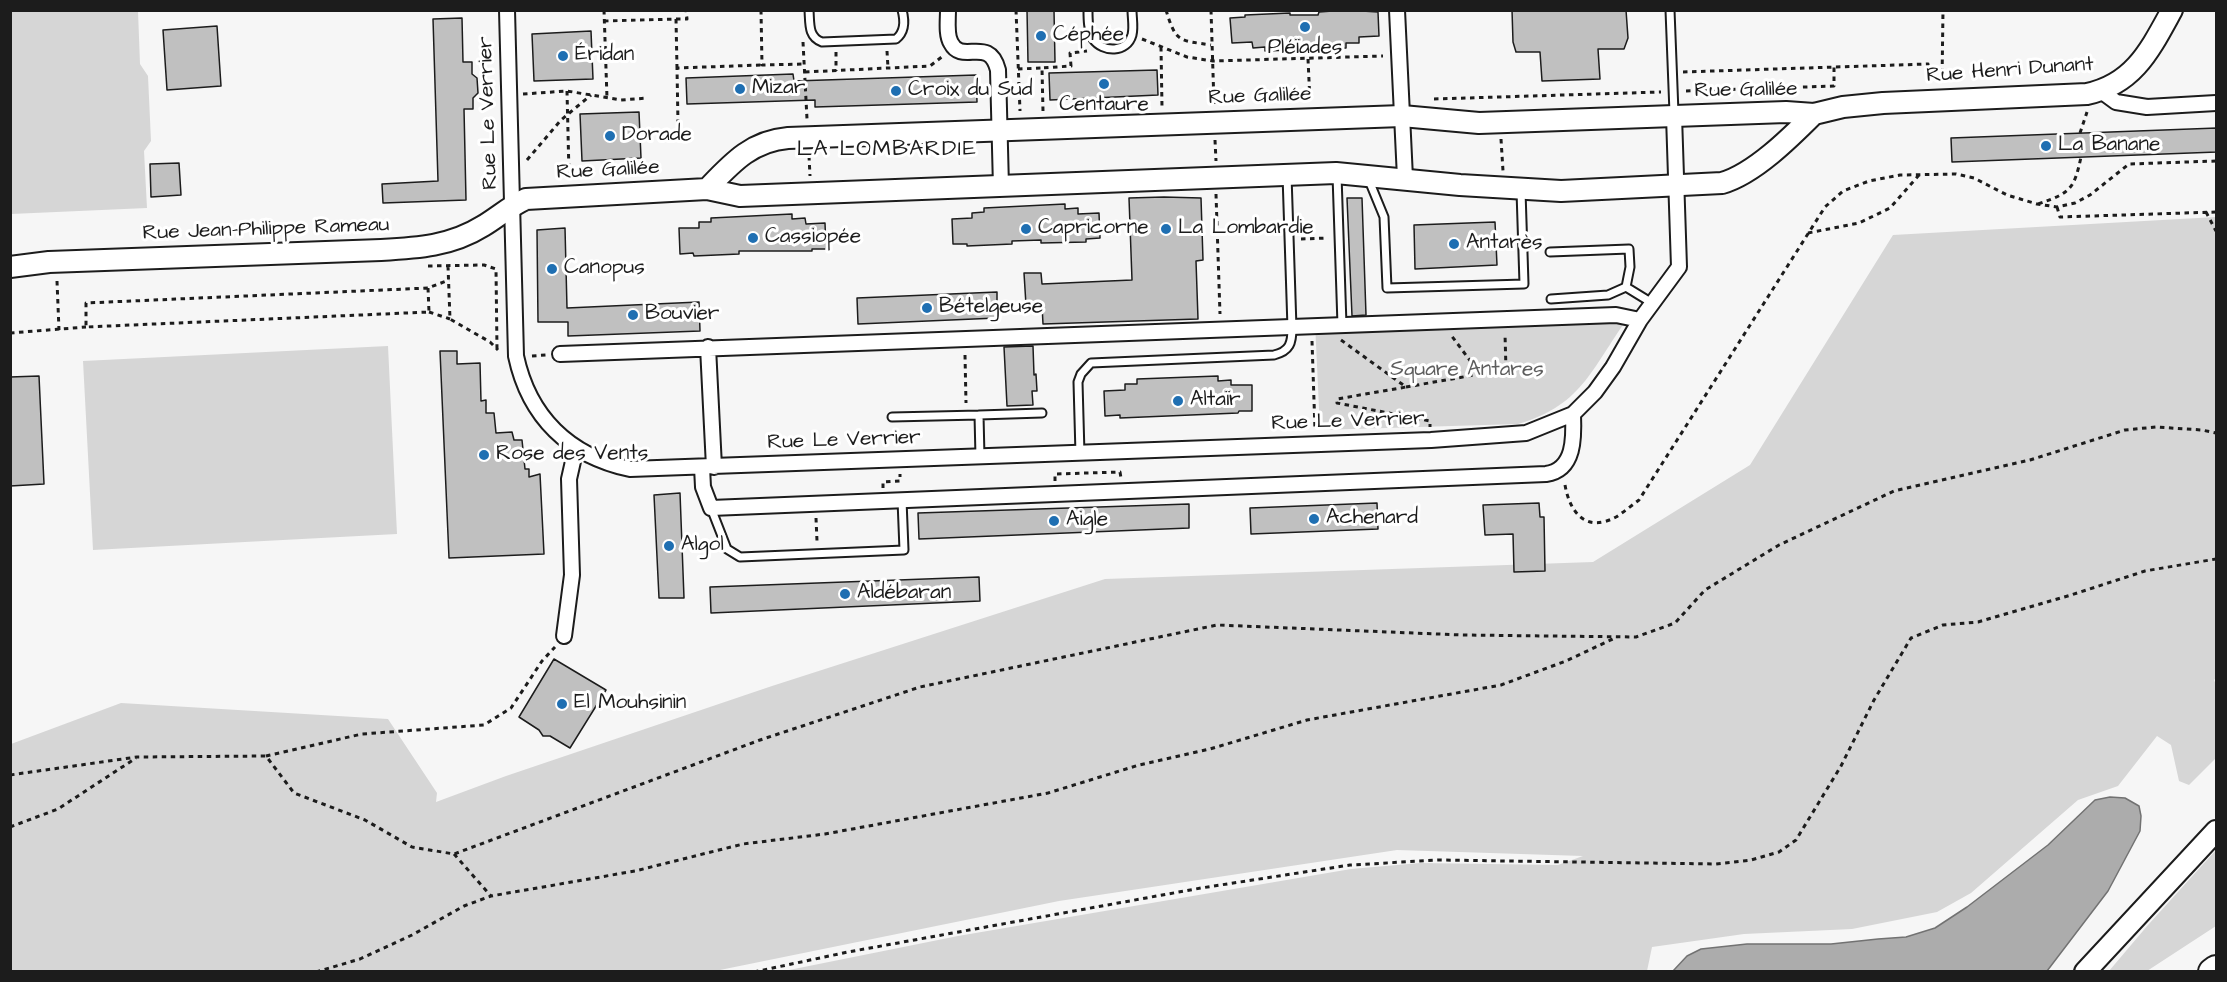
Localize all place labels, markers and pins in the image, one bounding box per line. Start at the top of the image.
marker: Pléïades [1298,20,1312,34]
place label: Céphée [1053,23,1124,49]
marker: Céphée [1034,29,1048,43]
place label: Pléïades [1268,36,1342,62]
place label: Éridan [575,43,634,69]
marker: Éridan [556,49,570,63]
place label: Mizar [752,76,805,102]
marker: Centaure [1097,77,1111,91]
place label: Croix du Sud [908,78,1033,104]
marker: Mizar [733,82,747,96]
marker: Croix du Sud [889,84,903,98]
place label: Centaure [1059,93,1149,119]
place label: Dorade [622,123,692,149]
marker: Dorade [603,129,617,143]
place label: La Banane [2058,133,2160,159]
marker: La Banane [2039,139,2053,153]
place label: Capricorne [1038,216,1149,242]
place label: La Lombardie [1178,216,1314,242]
marker: Capricorne [1019,222,1033,236]
marker: La Lombardie [1159,222,1173,236]
place label: Cassiopée [765,225,861,251]
marker: Cassiopée [746,231,760,245]
place label: Antarès [1466,231,1543,257]
marker: Antarès [1447,237,1461,251]
place label: Canopus [564,256,645,282]
marker: Canopus [545,262,559,276]
place label: Bételgeuse [939,295,1043,321]
marker: Bételgeuse [920,301,934,315]
place label: Bouvier [645,302,719,328]
marker: Bouvier [626,308,640,322]
place label: Altaïr [1190,388,1241,414]
marker: Altaïr [1171,394,1185,408]
place label: Rose des Vents [496,442,648,468]
marker: Rose des Vents [477,448,491,462]
place label: Achenard [1326,506,1418,532]
place label: Aigle [1066,508,1108,534]
marker: Achenard [1307,512,1321,526]
marker: Aigle [1047,514,1061,528]
place label: Algol [681,533,724,559]
marker: Algol [662,539,676,553]
place label: Aldébaran [857,581,951,607]
marker: Aldébaran [838,587,852,601]
place label: El Mouhsinin [574,691,686,717]
marker: El Mouhsinin [555,697,569,711]

